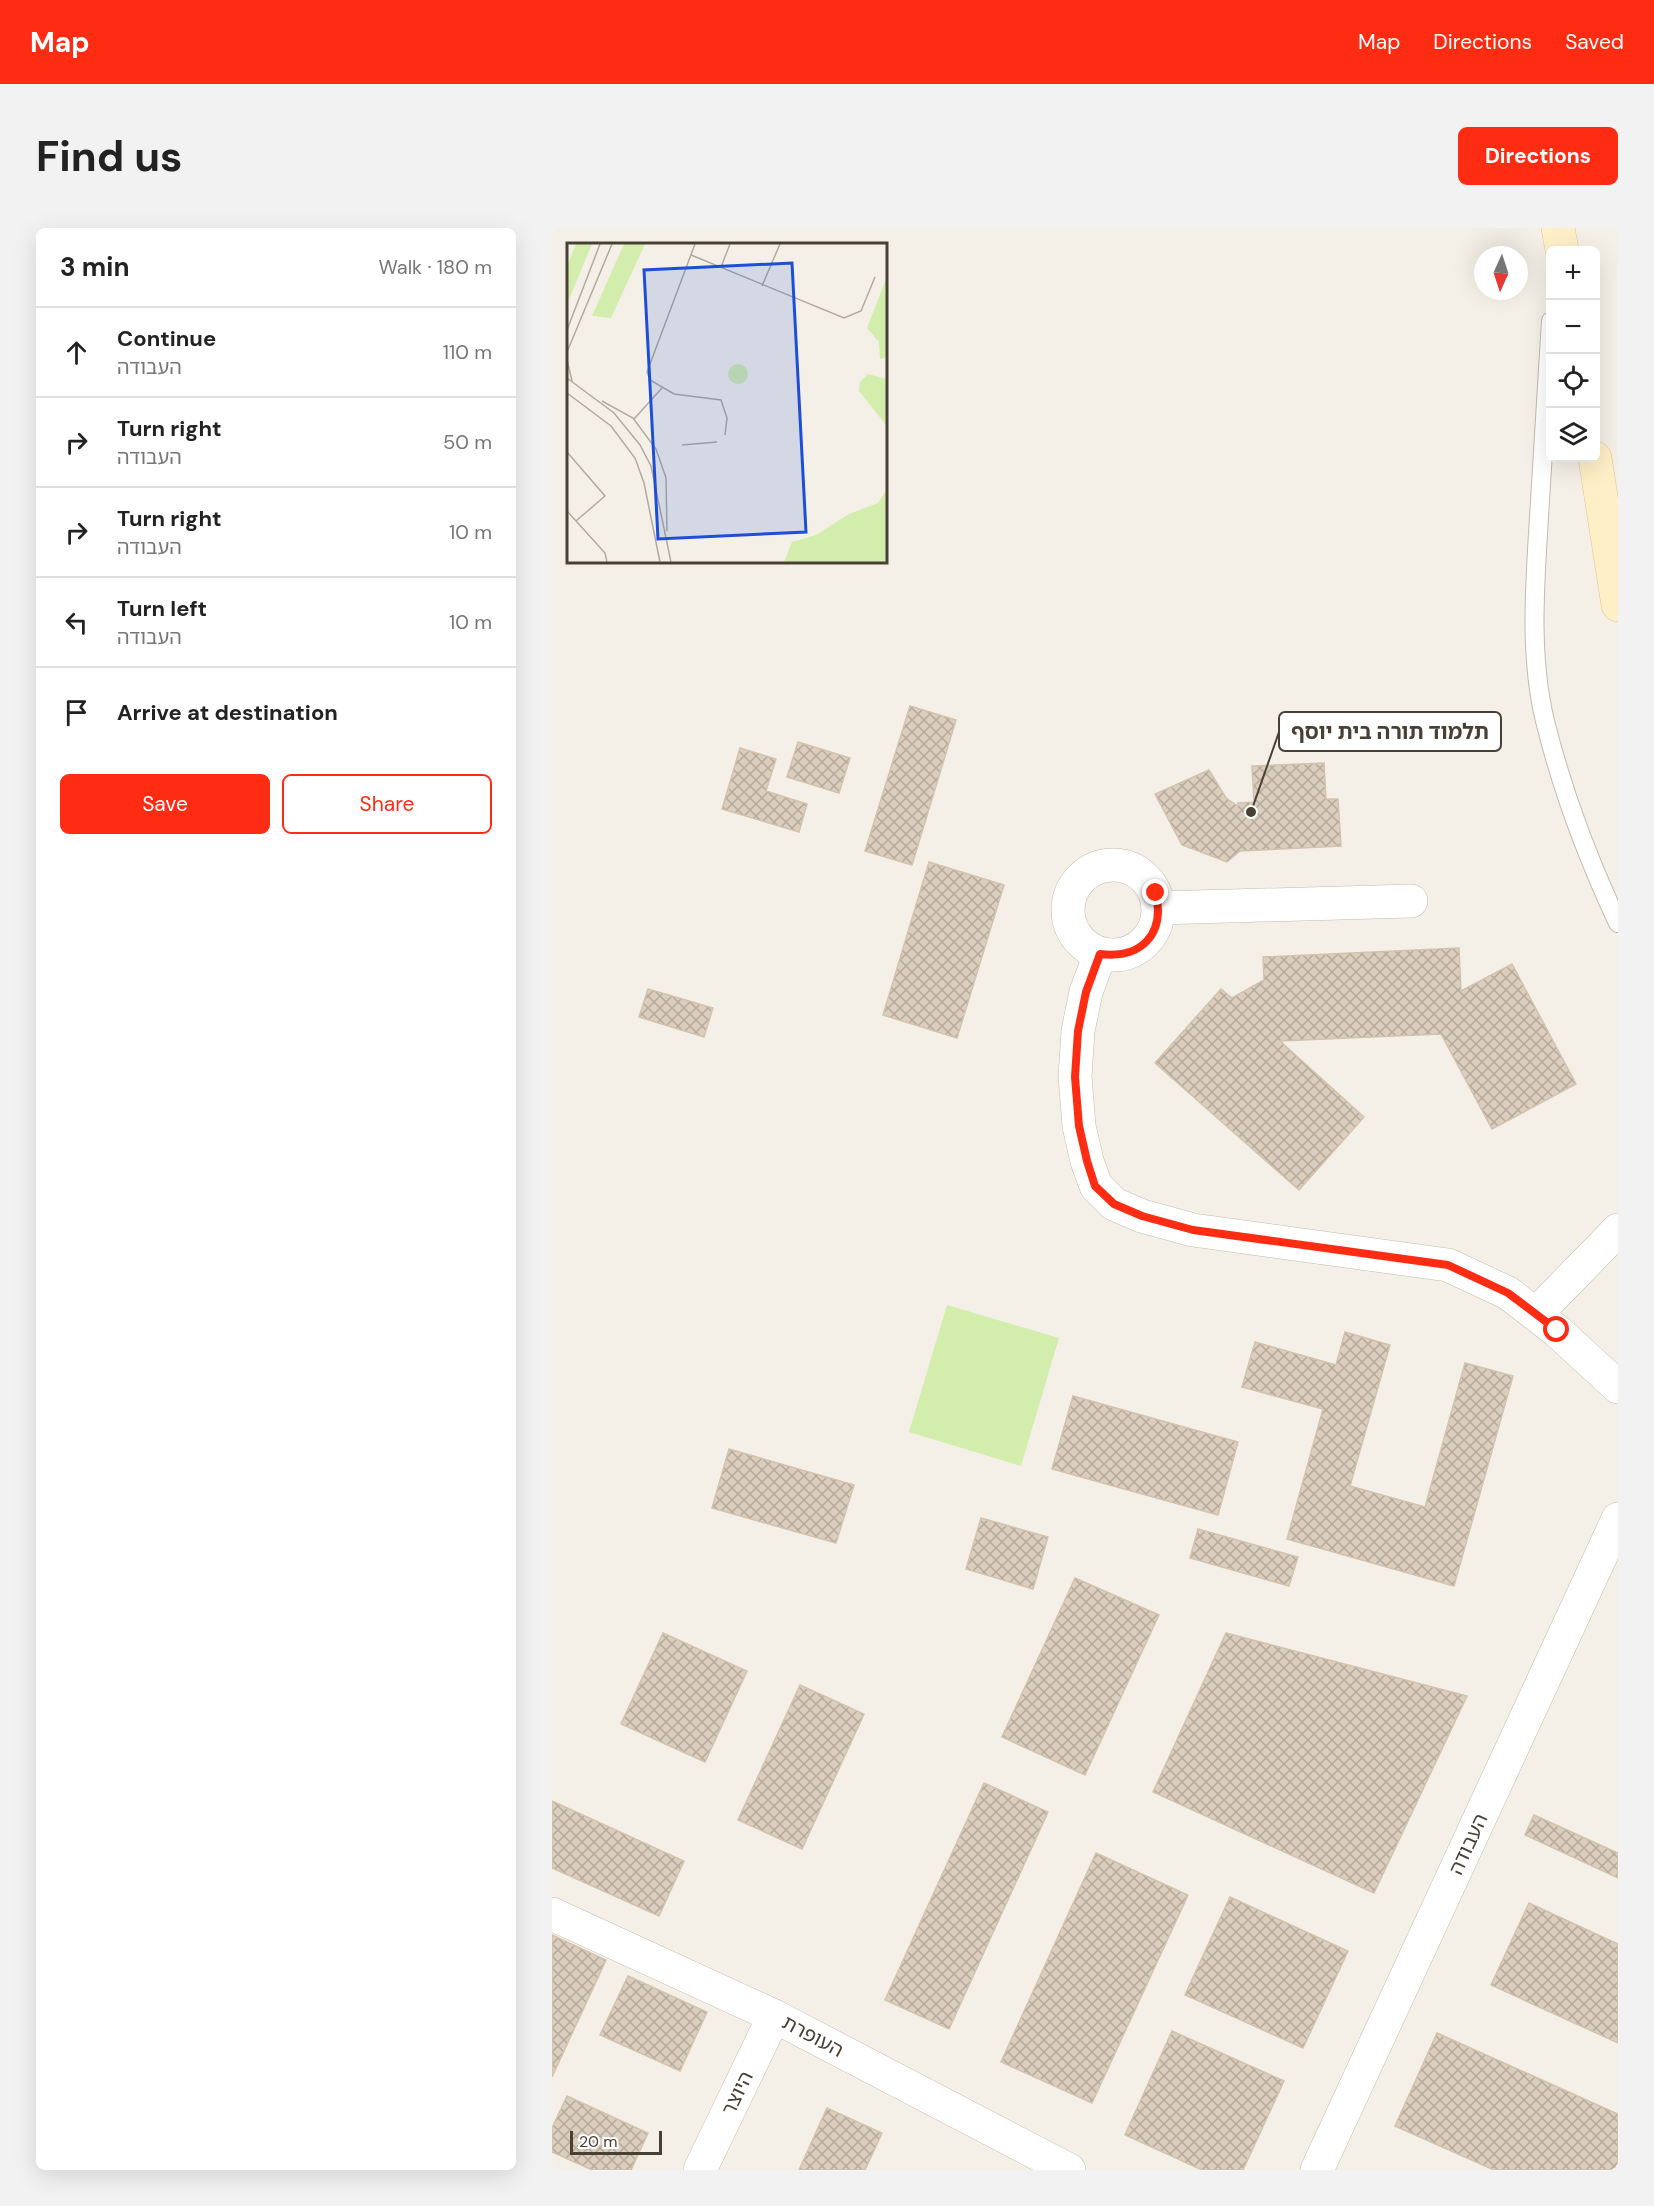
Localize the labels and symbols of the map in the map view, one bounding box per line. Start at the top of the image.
inset map [567,243,886,562]
north arrow [1474,246,1528,300]
callout: תלמוד תורה בית יוסף [1279,712,1501,751]
text: תלמוד תורה בית יוסף [1291,718,1489,746]
route end [1142,879,1168,905]
route start [1543,1316,1569,1342]
street label: העבודה [1443,1809,1493,1879]
street label: העופרת [778,2009,848,2063]
street label: היוצר [715,2067,759,2119]
scale bar [570,2128,662,2156]

